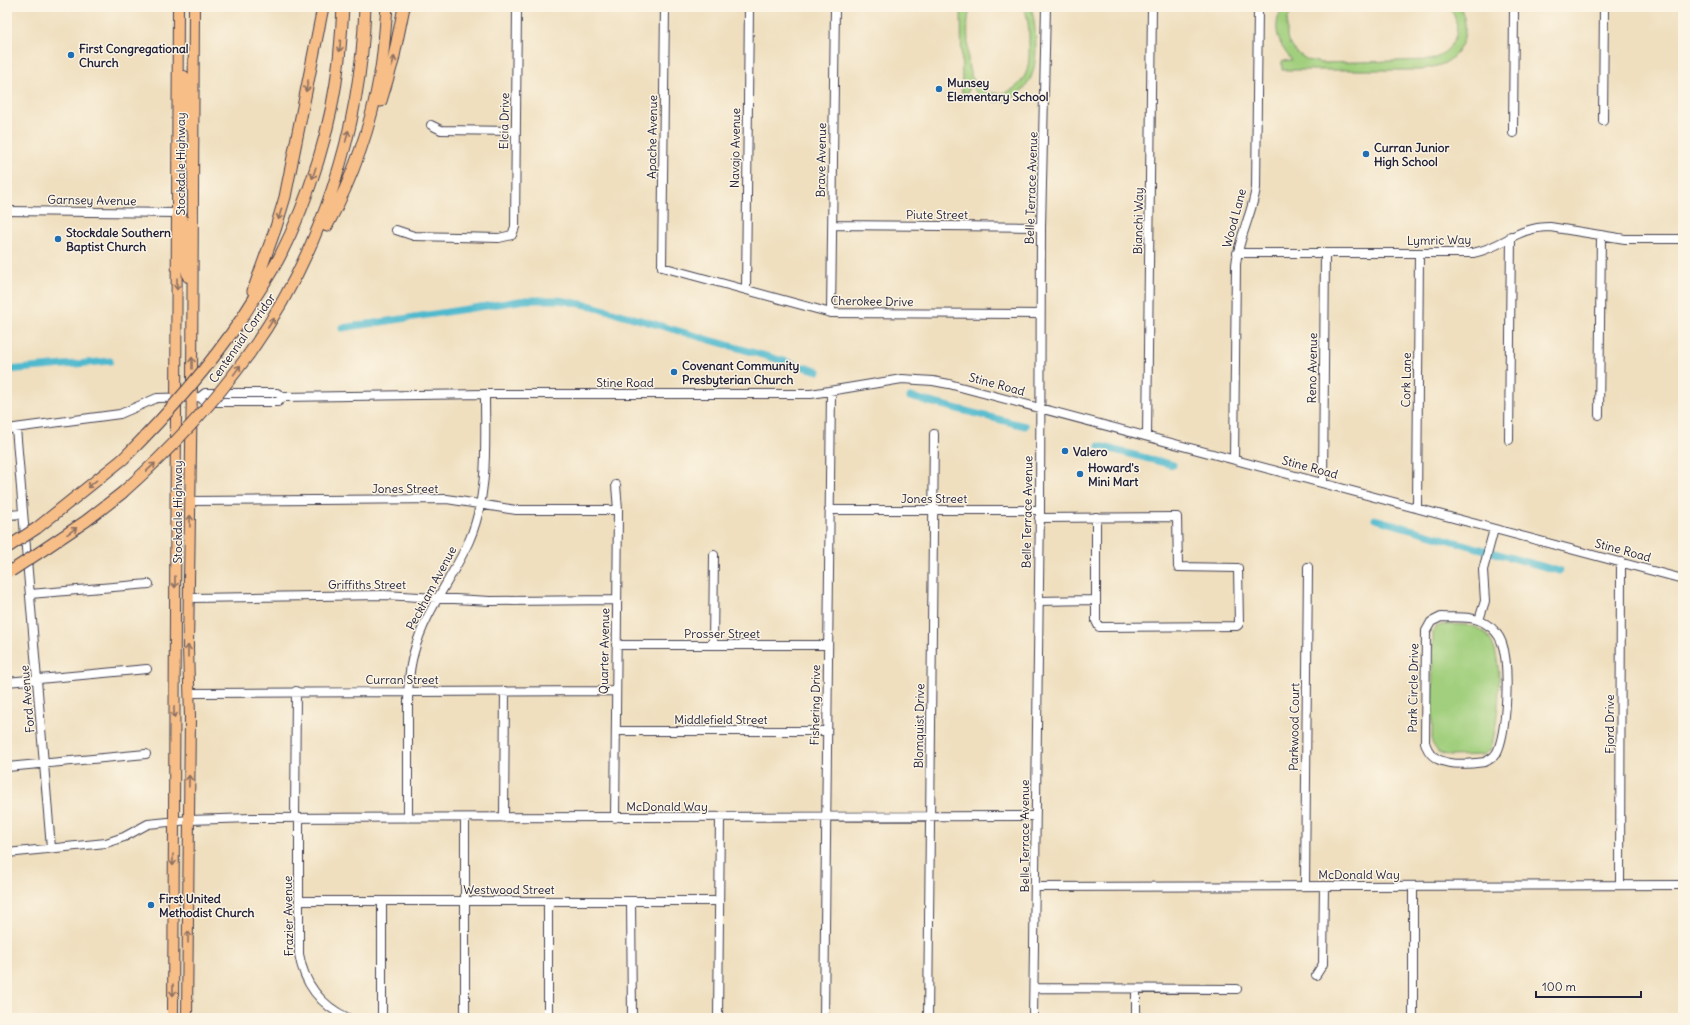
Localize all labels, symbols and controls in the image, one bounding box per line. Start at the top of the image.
one-way arrow [337,39,344,52]
place label: First Congregational Church [79,41,189,70]
marker: First Congregational Church [66,50,76,60]
one-way arrow [390,56,397,69]
place label: Munsey Elementary School [947,75,1049,105]
one-way arrow [303,80,311,93]
marker: Munsey Elementary School [934,84,944,94]
street label: Elcia Drive [496,93,512,149]
street label: Apache Avenue [644,95,660,179]
street label: Navajo Avenue [727,108,743,188]
street label: Stockdale Highway [173,112,188,216]
street label: Brave Avenue [813,122,829,198]
one-way arrow [344,130,352,143]
street label: Belle Terrace Avenue [1022,131,1040,245]
place label: Curran Junior High School [1374,140,1450,170]
marker: Curran Junior High School [1361,149,1371,159]
one-way arrow [310,166,317,179]
street label: Bianchi Way [1130,187,1146,255]
street label: Wood Lane [1219,187,1249,249]
street label: Garnsey Avenue [47,192,137,208]
one-way arrow [276,207,283,220]
street label: Piute Street [906,207,968,222]
place label: Stockdale Southern Baptist Church [66,225,171,255]
street label: Lymric Way [1407,232,1471,248]
marker: Stockdale Southern Baptist Church [53,234,63,244]
one-way arrow [173,277,181,290]
street label: Centennial Corridor [205,290,279,386]
street label: Cherokee Drive [830,293,914,309]
one-way arrow [267,317,275,329]
street label: Reno Avenue [1304,333,1320,403]
street label: Cork Lane [1398,352,1414,408]
one-way arrow [188,357,196,370]
place label: Covenant Community Presbyterian Church [682,358,800,388]
one-way arrow [233,365,241,376]
marker: Covenant Community Presbyterian Church [669,367,679,377]
street label: Stine Road [967,369,1027,399]
street label: Stine Road [596,375,654,390]
place label: Valero [1073,444,1108,459]
marker: Valero [1060,446,1070,456]
street label: Stine Road [1280,452,1340,482]
street label: Belle Terrace Avenue [1019,455,1035,569]
street label: Stockdale Highway [170,460,185,564]
place label: Howard's Mini Mart [1088,460,1140,489]
one-way arrow [146,462,156,471]
marker: Howard's Mini Mart [1075,469,1085,479]
one-way arrow [87,479,98,488]
street label: Jones Street [372,481,438,496]
street label: Jones Street [901,491,967,506]
one-way arrow [186,515,194,528]
one-way arrow [67,527,78,535]
street label: Stine Road [1593,535,1653,565]
street label: Peckham Avenue [403,543,459,633]
one-way arrow [171,575,179,588]
street label: Griffiths Street [328,577,406,592]
street label: Quarter Avenue [596,608,612,694]
street label: Prosser Street [684,626,760,641]
street label: Park Circle Drive [1405,643,1421,733]
one-way arrow [184,645,192,658]
street label: Fishering Drive [807,664,823,746]
street label: Ford Avenue [17,665,37,733]
street label: Curran Street [365,672,439,687]
street label: Blomquist Drive [911,683,927,769]
street label: Parkwood Court [1286,683,1302,771]
street label: Fjord Drive [1602,694,1617,754]
one-way arrow [170,705,178,718]
street label: Middlefield Street [674,712,768,727]
one-way arrow [185,775,193,788]
street label: Belle Terrace Avenue [1017,780,1032,892]
street label: McDonald Way [626,799,708,814]
one-way arrow [169,853,177,866]
street label: McDonald Way [1318,867,1400,882]
street label: Frazier Avenue [280,875,296,957]
street label: Westwood Street [463,882,555,897]
place label: First United Methodist Church [159,891,255,920]
marker: First United Methodist Church [146,900,156,910]
one-way arrow [184,931,192,944]
scale bar [1536,973,1641,999]
text: 100 m [1542,979,1576,994]
one-way arrow [169,983,177,996]

